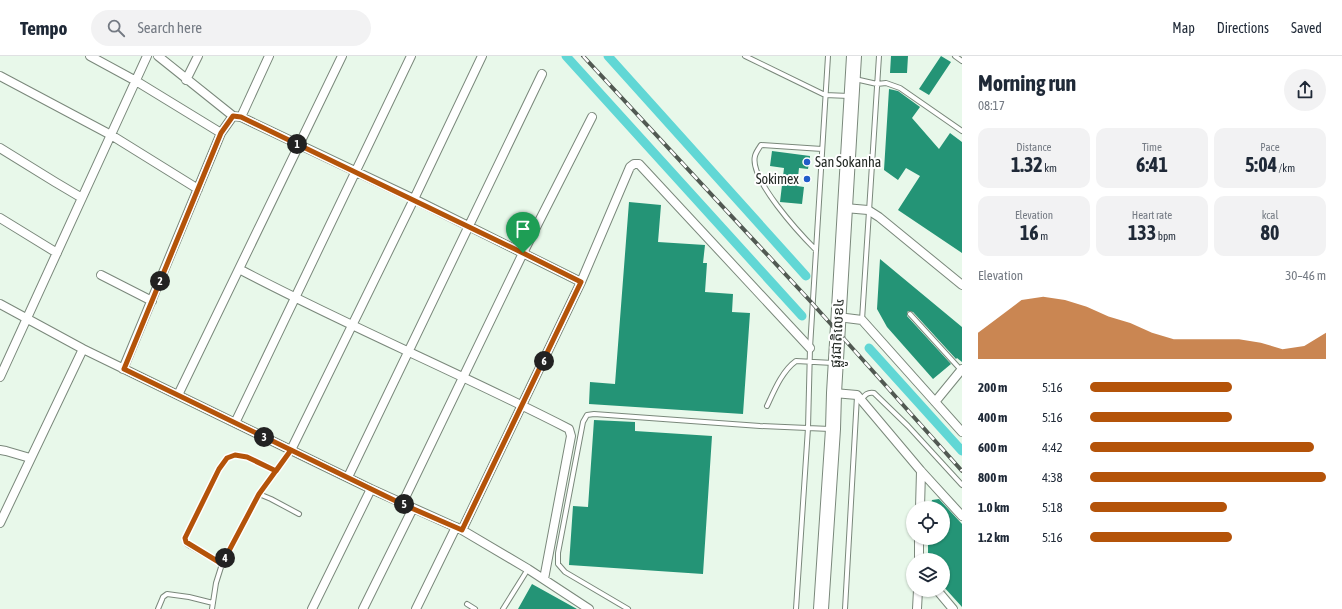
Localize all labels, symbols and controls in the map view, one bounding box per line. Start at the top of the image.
search box [91,10,371,46]
text: Tempo [20,17,67,39]
icon: search [105,17,127,39]
text: Search here [137,19,202,36]
text: Map [1172,20,1195,36]
text: Directions [1217,20,1269,36]
text: Saved [1291,20,1322,36]
button: share [1284,69,1326,111]
text: Morning run [978,70,1076,96]
text: 08:17 [978,98,1005,113]
pin: 1 [287,134,307,154]
text: 1 [294,138,300,150]
text: Distance [1016,141,1052,153]
text: Time [1142,141,1162,153]
text: Pace [1260,141,1280,153]
text: 1.32 [1011,153,1043,176]
text: 6:41 [1136,153,1168,176]
text: 5:04 [1245,153,1277,176]
place label: San Sokanha [815,154,881,170]
marker: San Sokanha [802,157,812,167]
text: km [1043,162,1057,174]
text: /km [1277,162,1295,174]
place label: Sokimex [756,171,799,187]
marker: Sokimex [802,174,812,184]
text: Elevation [1015,209,1053,221]
text: Heart rate [1132,209,1172,221]
text: kcal [1262,209,1278,221]
pin [506,212,540,253]
icon: arrive [512,218,534,240]
text: 16 [1020,221,1039,244]
text: 133 [1128,221,1156,244]
text: 80 [1261,221,1279,244]
text: m [1039,230,1048,242]
text: bpm [1156,230,1176,242]
text: Elevation [978,268,1023,283]
text: 30–46 m [1285,268,1326,283]
pin: 2 [150,271,170,291]
text: 2 [157,275,163,287]
street label: ផ្លូវជាតិលេខ៤ [827,298,851,369]
pin: 6 [534,351,554,371]
text: 6 [541,355,547,367]
text: 200 m [978,380,1007,395]
text: 5:16 [1042,380,1063,395]
text: 400 m [978,410,1007,425]
text: 5:16 [1042,410,1063,425]
pin: 3 [254,427,274,447]
text: 3 [261,431,267,443]
text: 600 m [978,440,1007,455]
text: 4:42 [1042,440,1063,455]
text: 800 m [978,470,1007,485]
text: 4:38 [1042,470,1063,485]
pin: 5 [394,494,414,514]
text: 5 [401,498,407,510]
text: 1.0 km [978,500,1009,515]
text: 5:18 [1042,500,1063,515]
map controls [906,501,950,597]
button: locate [906,501,950,545]
text: 1.2 km [978,530,1009,545]
text: 5:16 [1042,530,1063,545]
pin: 4 [215,548,235,568]
text: 4 [222,552,228,564]
button: layers [906,553,950,597]

